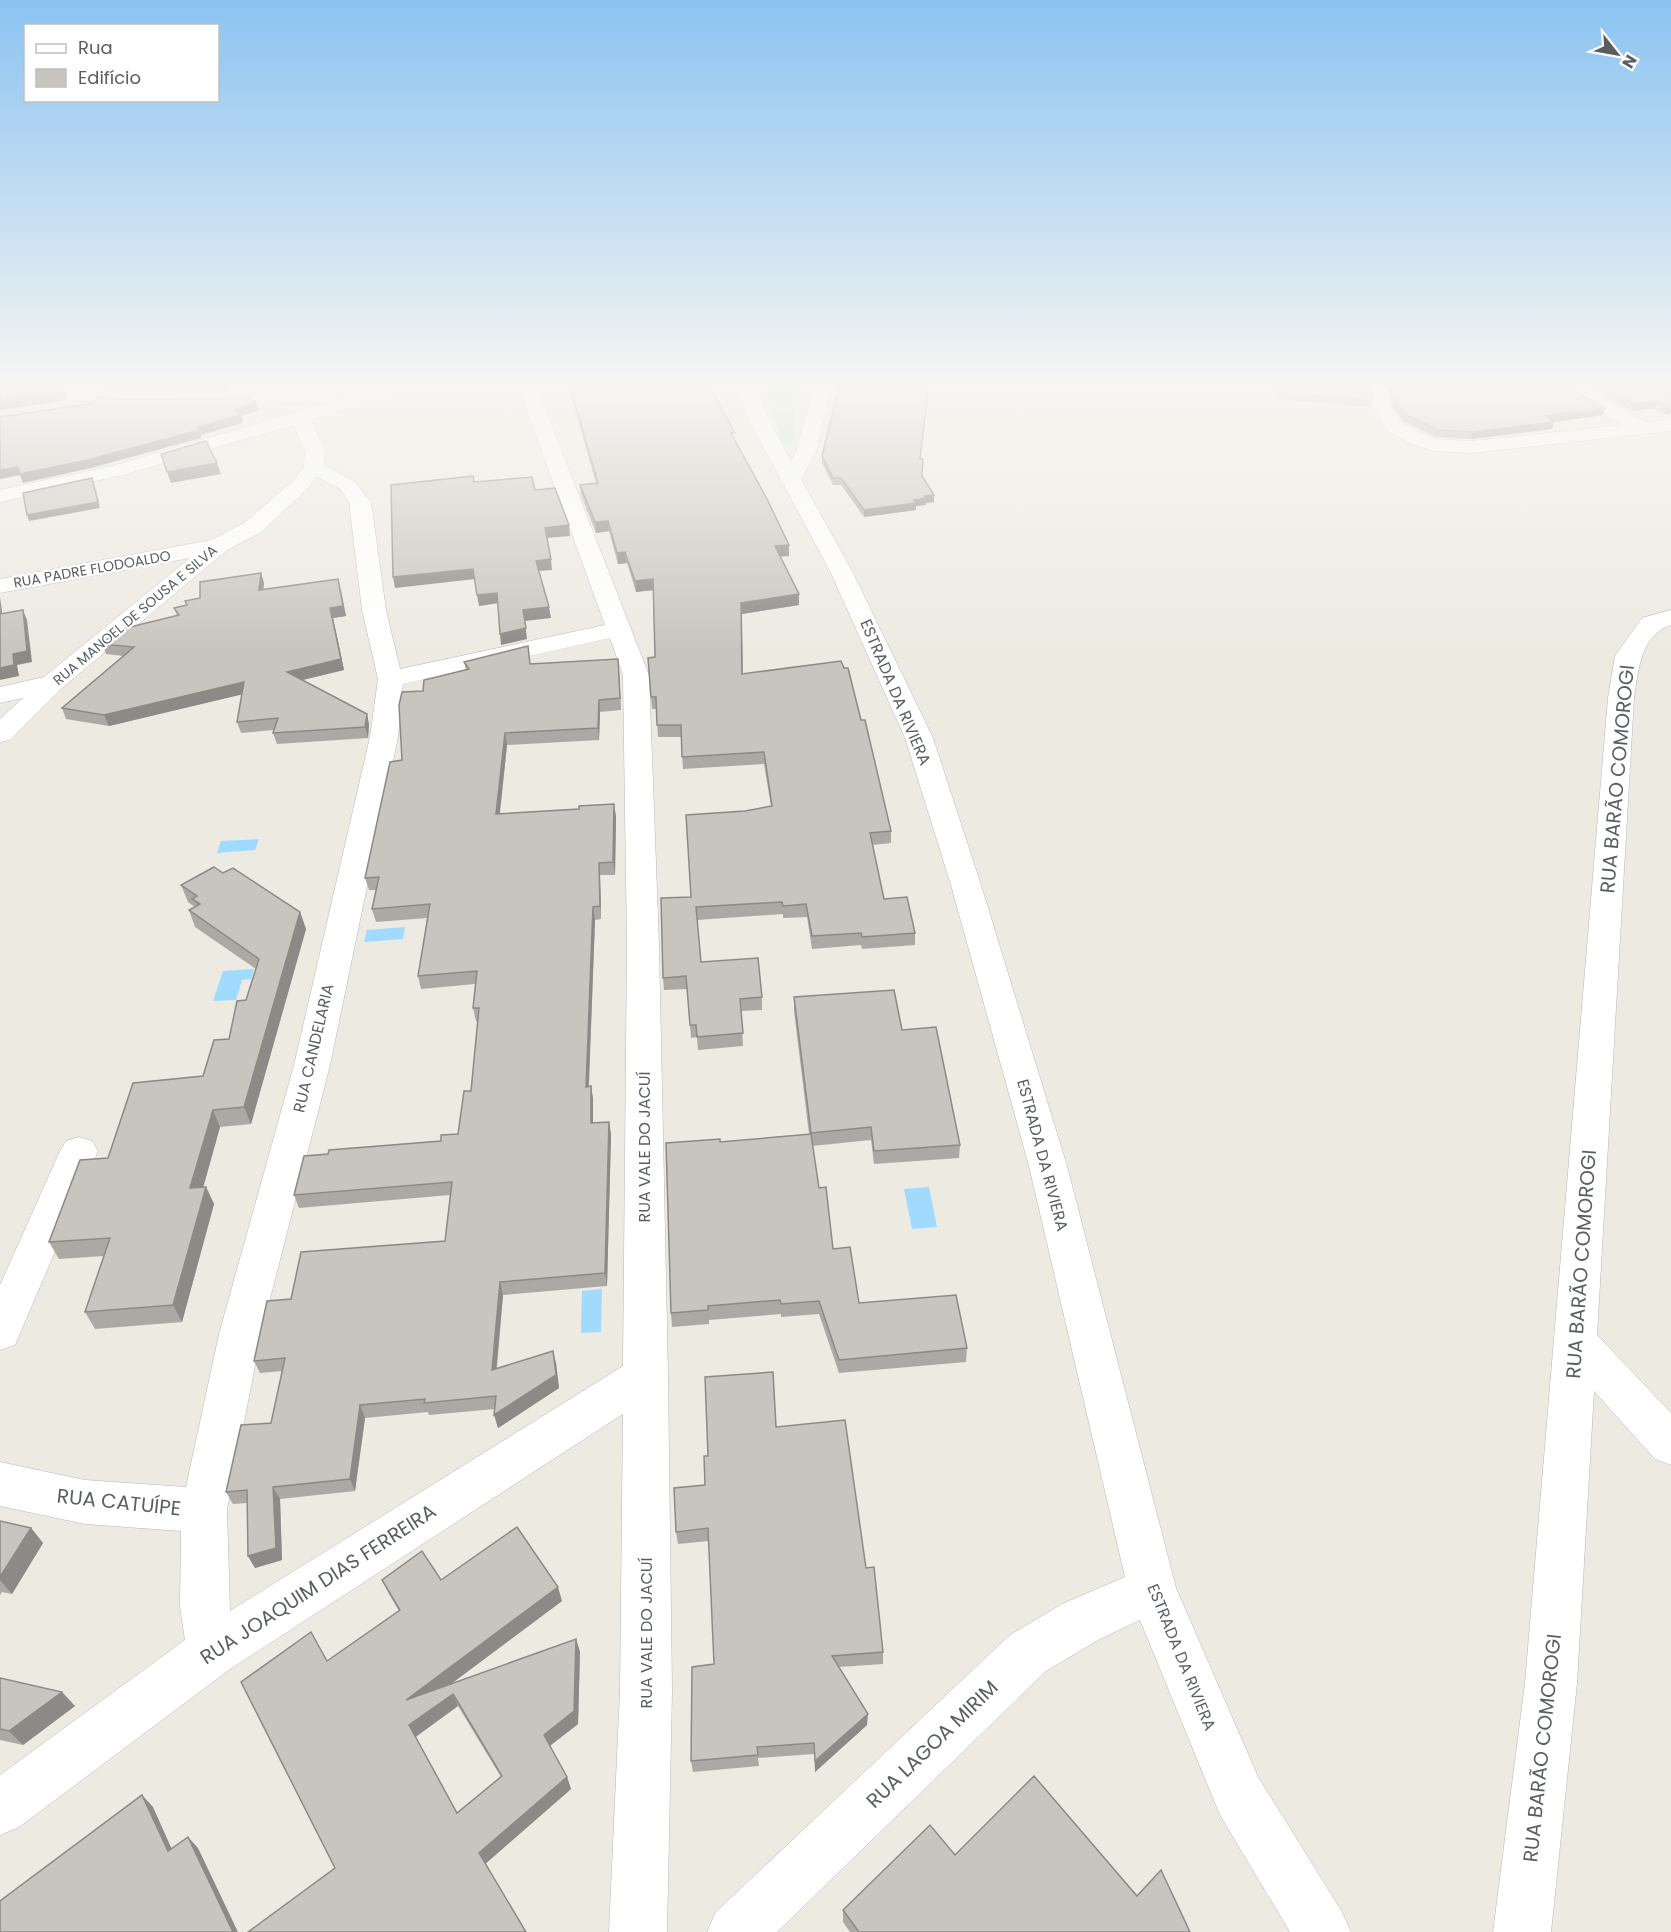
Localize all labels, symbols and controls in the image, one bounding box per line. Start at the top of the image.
legend [24,24,219,102]
north arrow [1587,24,1647,84]
text: Rua [78,35,113,60]
text: N [1616,50,1642,73]
text: Edifício [78,65,141,90]
street label: RUA MANOEL DE SOUSA E SILVA [49,540,221,690]
street label: RUA PADRE FLODOALDO [12,545,172,593]
street label: ESTRADA DA RIVIERA [854,616,937,769]
street label: RUA BARÃO COMOROGI [1593,664,1641,894]
street label: RUA CANDELARIA [287,981,340,1115]
street label: RUA VALE DO JACUÍ [633,1071,656,1223]
street label: ESTRADA DA RIVIERA [1011,1077,1074,1234]
street label: RUA BARÃO COMOROGI [1559,1149,1603,1379]
street label: RUA CATUÍPE [56,1482,182,1522]
street label: RUA JOAQUIM DIAS FERREIRA [195,1497,441,1671]
street label: RUA VALE DO JACUÍ [635,1557,658,1709]
street label: ESTRADA DA RIVIERA [1142,1580,1222,1734]
street label: RUA BARÃO COMOROGI [1516,1632,1568,1864]
street label: RUA LAGOA MIRIM [860,1674,1004,1814]

